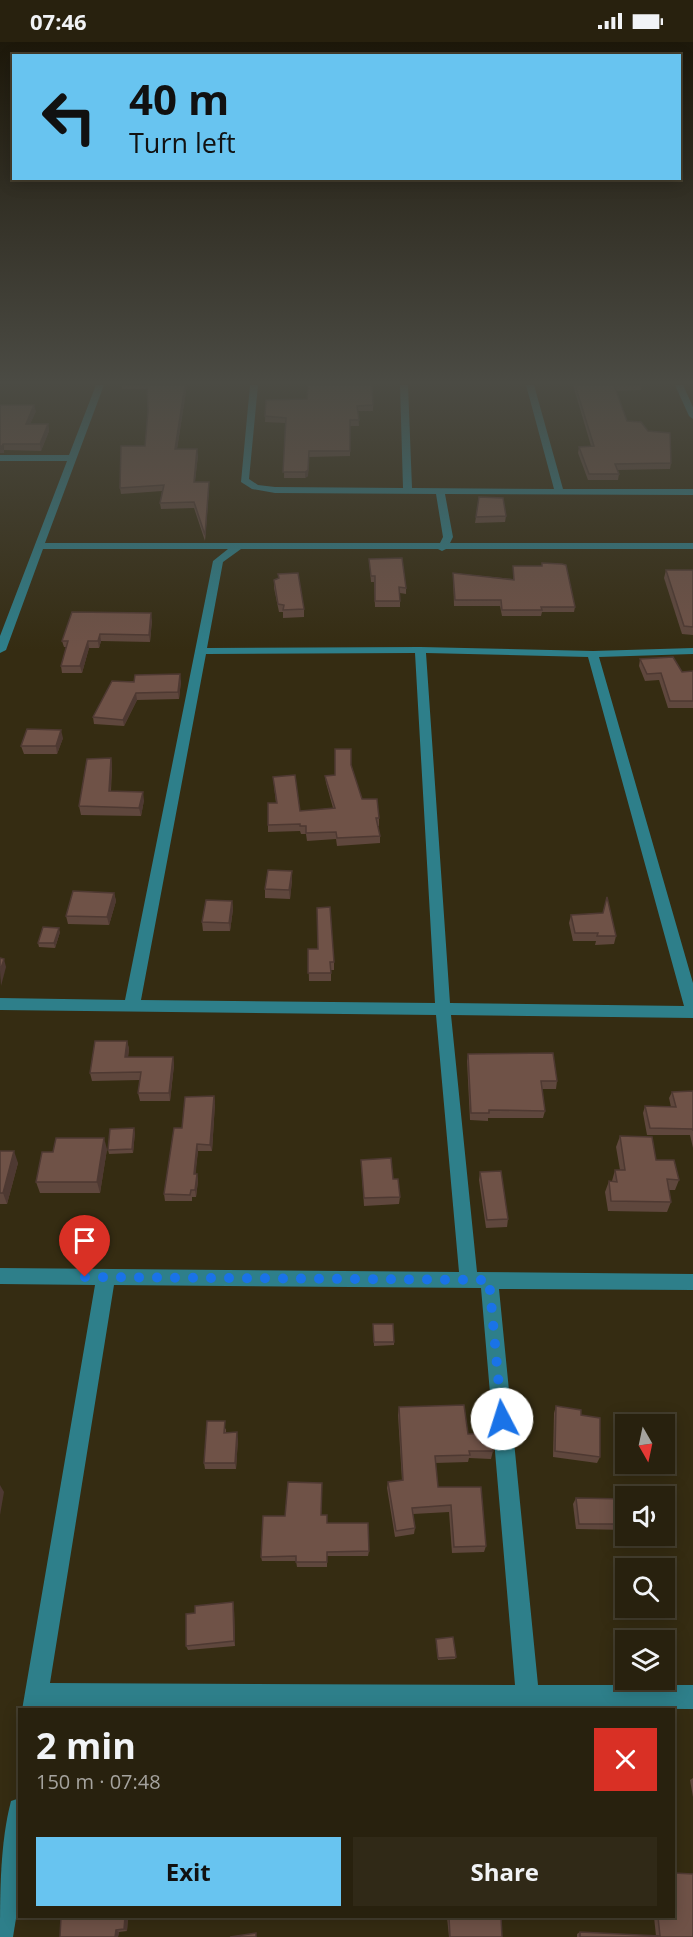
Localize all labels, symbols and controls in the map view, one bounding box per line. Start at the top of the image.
text: 07:46 [30,6,87,36]
text: 40 m [129,70,229,127]
icon: left [30,78,108,156]
text: Turn left [129,124,236,161]
pin [59,1215,110,1277]
icon: arrive [68,1224,101,1257]
position arrow [470,1387,534,1451]
north arrow [615,1414,675,1474]
map controls [615,1414,675,1690]
button: sound [615,1486,675,1546]
button: search [615,1558,675,1618]
button: layers [615,1630,675,1690]
text: 2 min [36,1721,136,1770]
button: close [594,1728,657,1791]
text: 150 m · 07:48 [36,1768,161,1795]
button: Exit [36,1837,341,1906]
button: Share [353,1837,657,1906]

